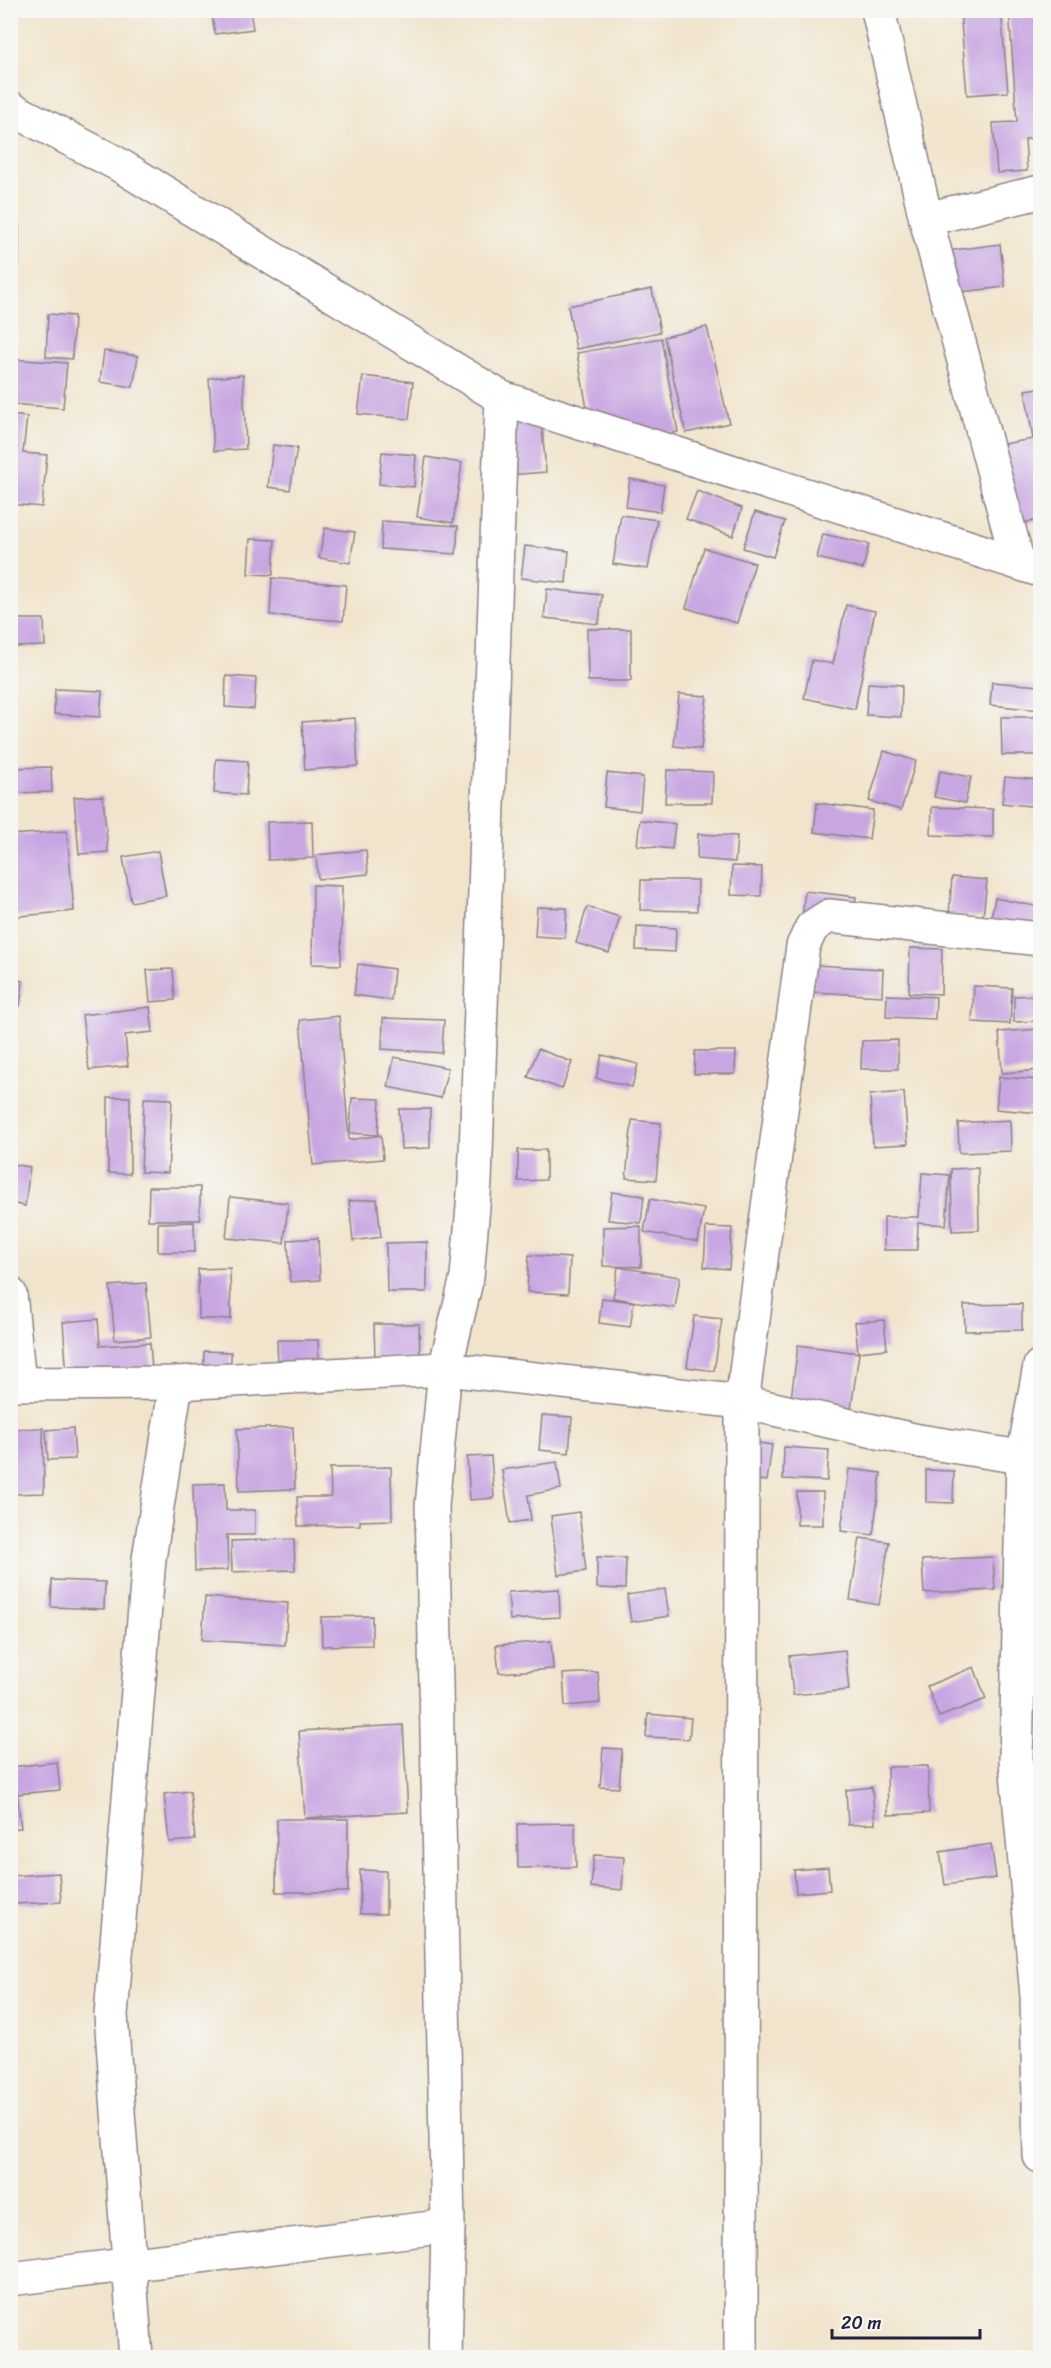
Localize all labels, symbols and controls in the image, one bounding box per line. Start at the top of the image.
scale bar [832,2302,980,2340]
text: 20 m [841,2307,881,2339]

